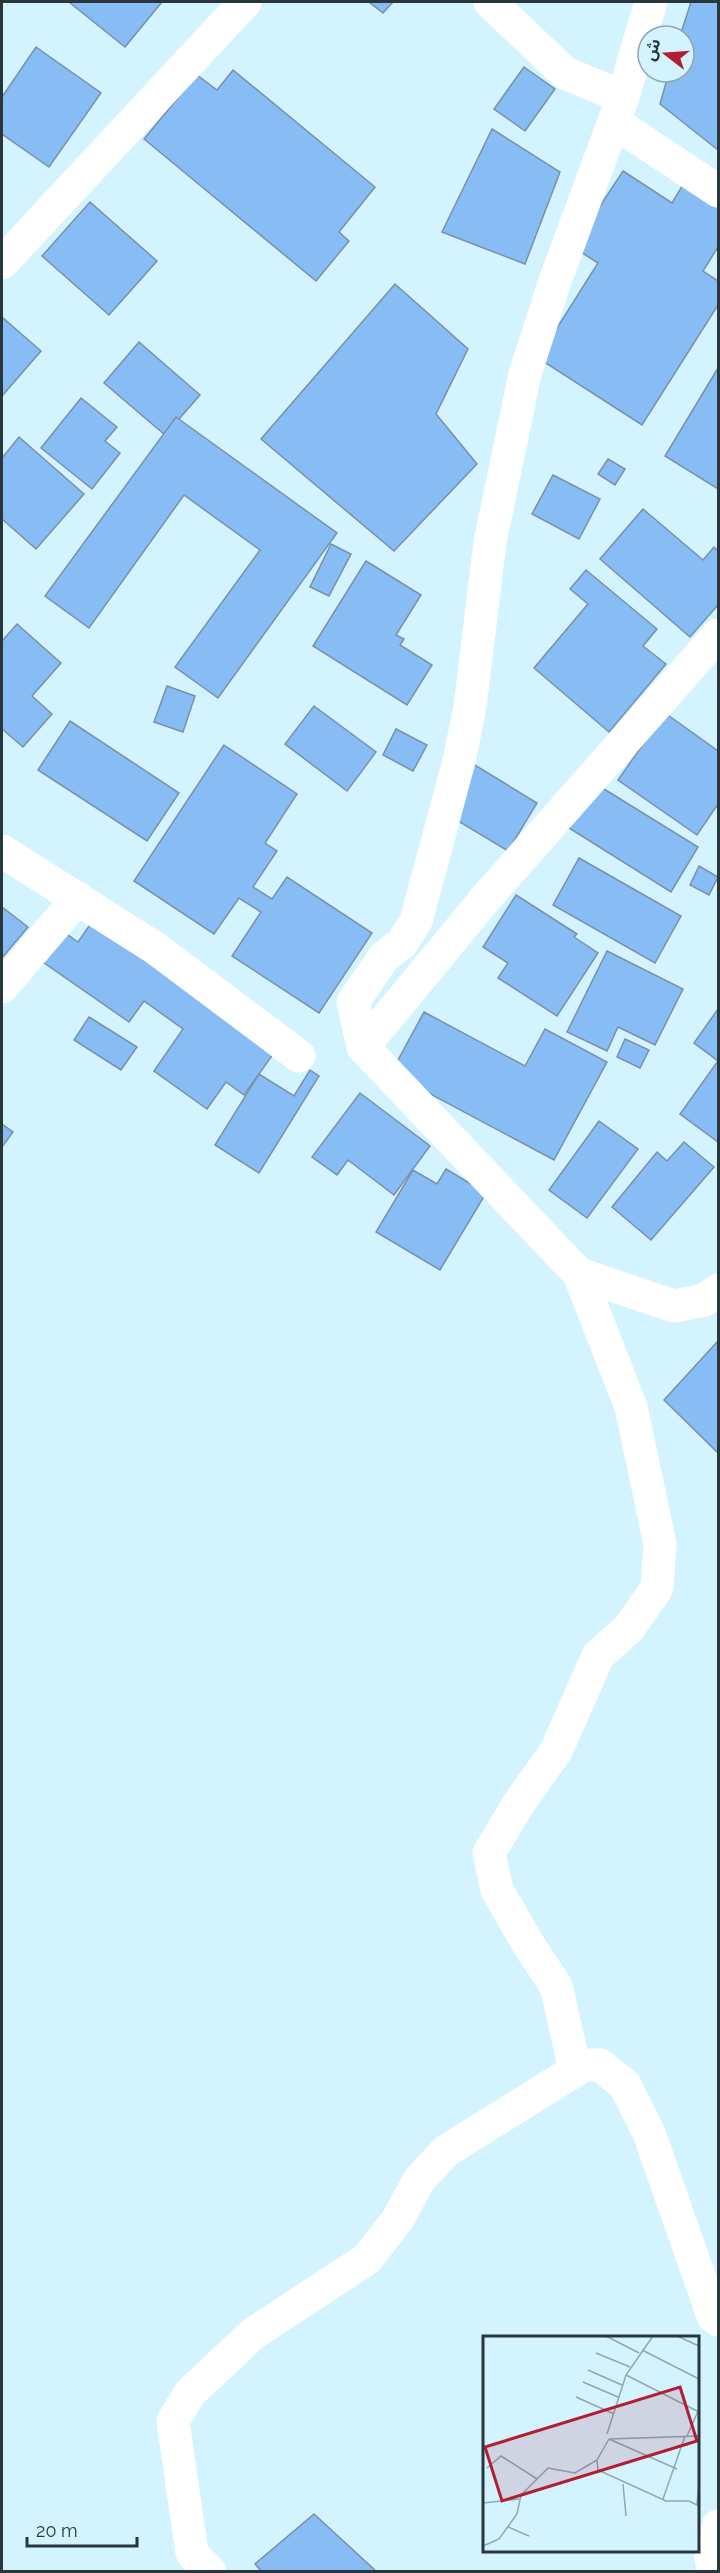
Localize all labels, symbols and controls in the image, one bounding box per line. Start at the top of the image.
north arrow [636,24,696,84]
text: ش [640,36,664,63]
inset map [483,2336,699,2552]
scale bar [27,2510,136,2548]
text: 20 m [36,2520,78,2541]

